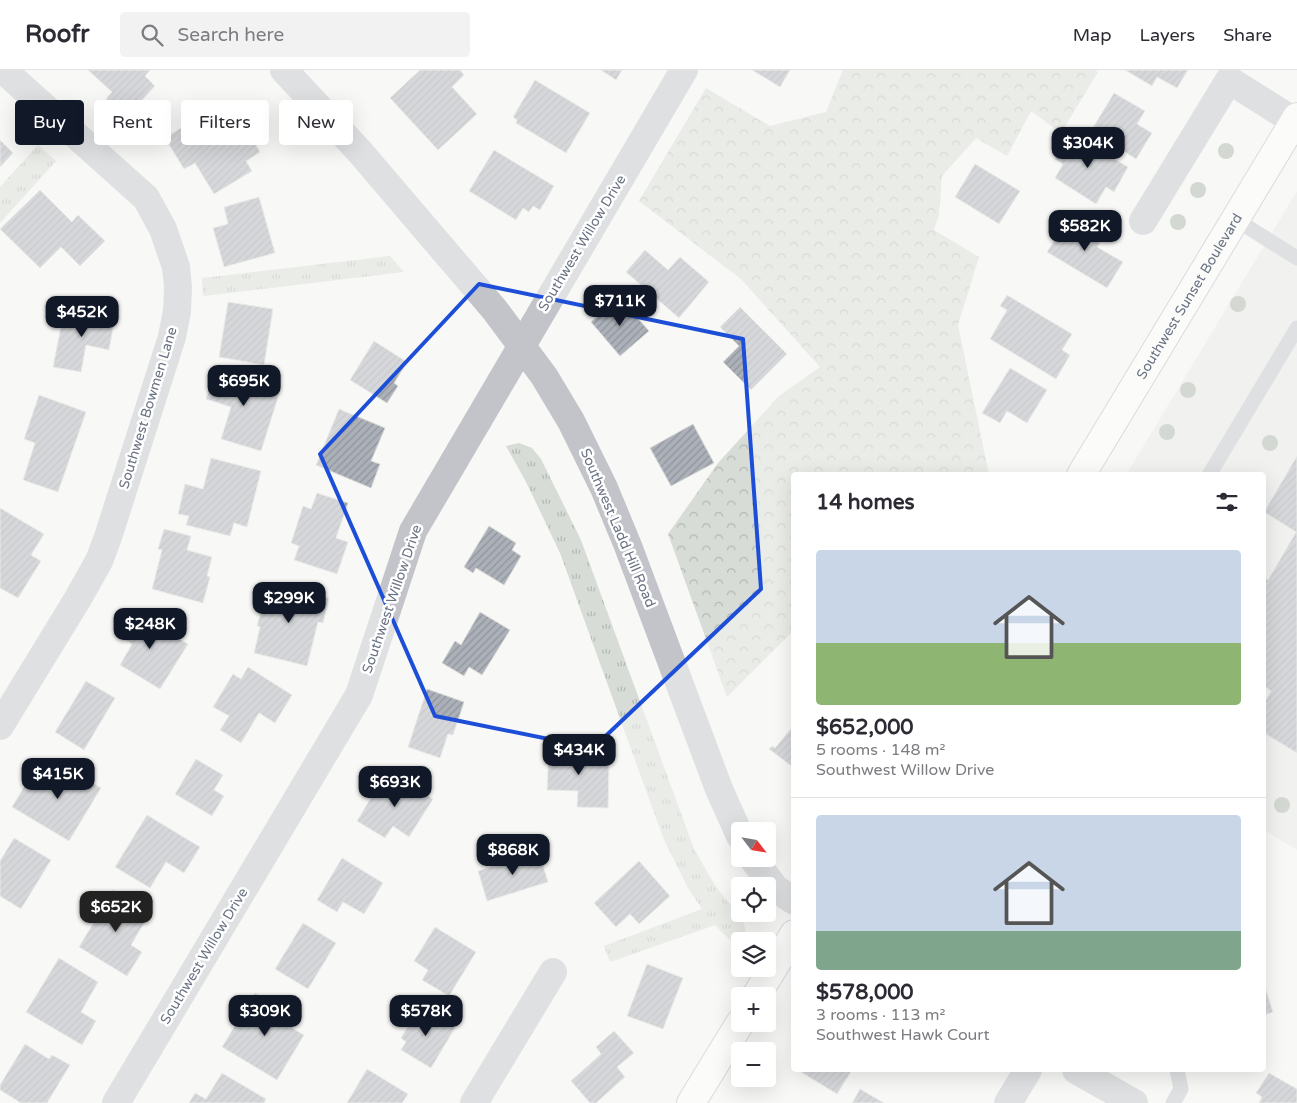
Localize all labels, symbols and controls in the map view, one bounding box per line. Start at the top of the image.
search box [120,12,470,57]
text: Roofr [25,20,90,49]
icon: search [138,21,166,49]
text: Search here [178,24,284,46]
text: Map [1073,24,1112,46]
text: Layers [1140,24,1195,46]
text: Share [1223,24,1272,46]
chip: Buy [15,100,84,145]
chip: Rent [94,100,171,145]
chip: Filters [181,100,269,145]
chip: New [279,100,353,145]
pin: $304K [1053,126,1123,169]
text: $304K [1063,133,1113,153]
street label: Southwest Willow Drive [535,172,630,314]
pin: $582K [1050,210,1120,252]
street label: Southwest Sunset Boulevard [1132,210,1245,382]
text: $582K [1060,216,1110,236]
pin: $711K [585,284,655,327]
text: $711K [595,291,645,311]
pin: $452K [47,296,117,338]
text: $452K [57,302,107,322]
street label: Southwest Bowmen Lane [115,325,181,491]
pin: $695K [209,364,279,407]
text: $695K [219,371,269,391]
street label: Southwest Ladd Hill Road [577,446,659,610]
icon: filters [1213,488,1241,516]
text: 14 homes [816,490,915,515]
street label: Southwest Willow Drive [359,522,425,676]
pin: $299K [254,582,324,624]
icon: home [984,582,1074,672]
text: $299K [264,588,314,608]
pin: $248K [115,608,185,650]
text: $248K [125,614,175,634]
text: $652,000 [816,715,914,740]
pin: $434K [544,734,614,776]
text: $434K [554,740,604,760]
text: 5 rooms · 148 m² [816,740,945,760]
pin: $415K [23,758,93,800]
text: Southwest Willow Drive [816,760,994,780]
text: $415K [33,764,83,784]
pin: $693K [360,766,430,808]
text: $693K [370,772,420,792]
north arrow [731,822,776,868]
map controls [731,822,776,1087]
pin: $868K [478,834,548,876]
text: $868K [488,840,538,860]
icon: home [984,848,1074,938]
button: locate [731,877,776,922]
street label: Southwest Willow Drive [157,885,252,1027]
pin: $652K [81,890,151,933]
text: $652K [91,897,141,917]
button: layers [731,932,776,977]
text: $578,000 [816,980,914,1005]
button: + [731,987,776,1032]
pin: $309K [230,994,300,1037]
pin: $578K [391,994,461,1037]
text: $309K [240,1001,290,1021]
text: $578K [401,1001,451,1021]
text: 3 rooms · 113 m² [816,1005,945,1025]
text: Southwest Hawk Court [816,1025,990,1045]
button: − [731,1042,776,1087]

